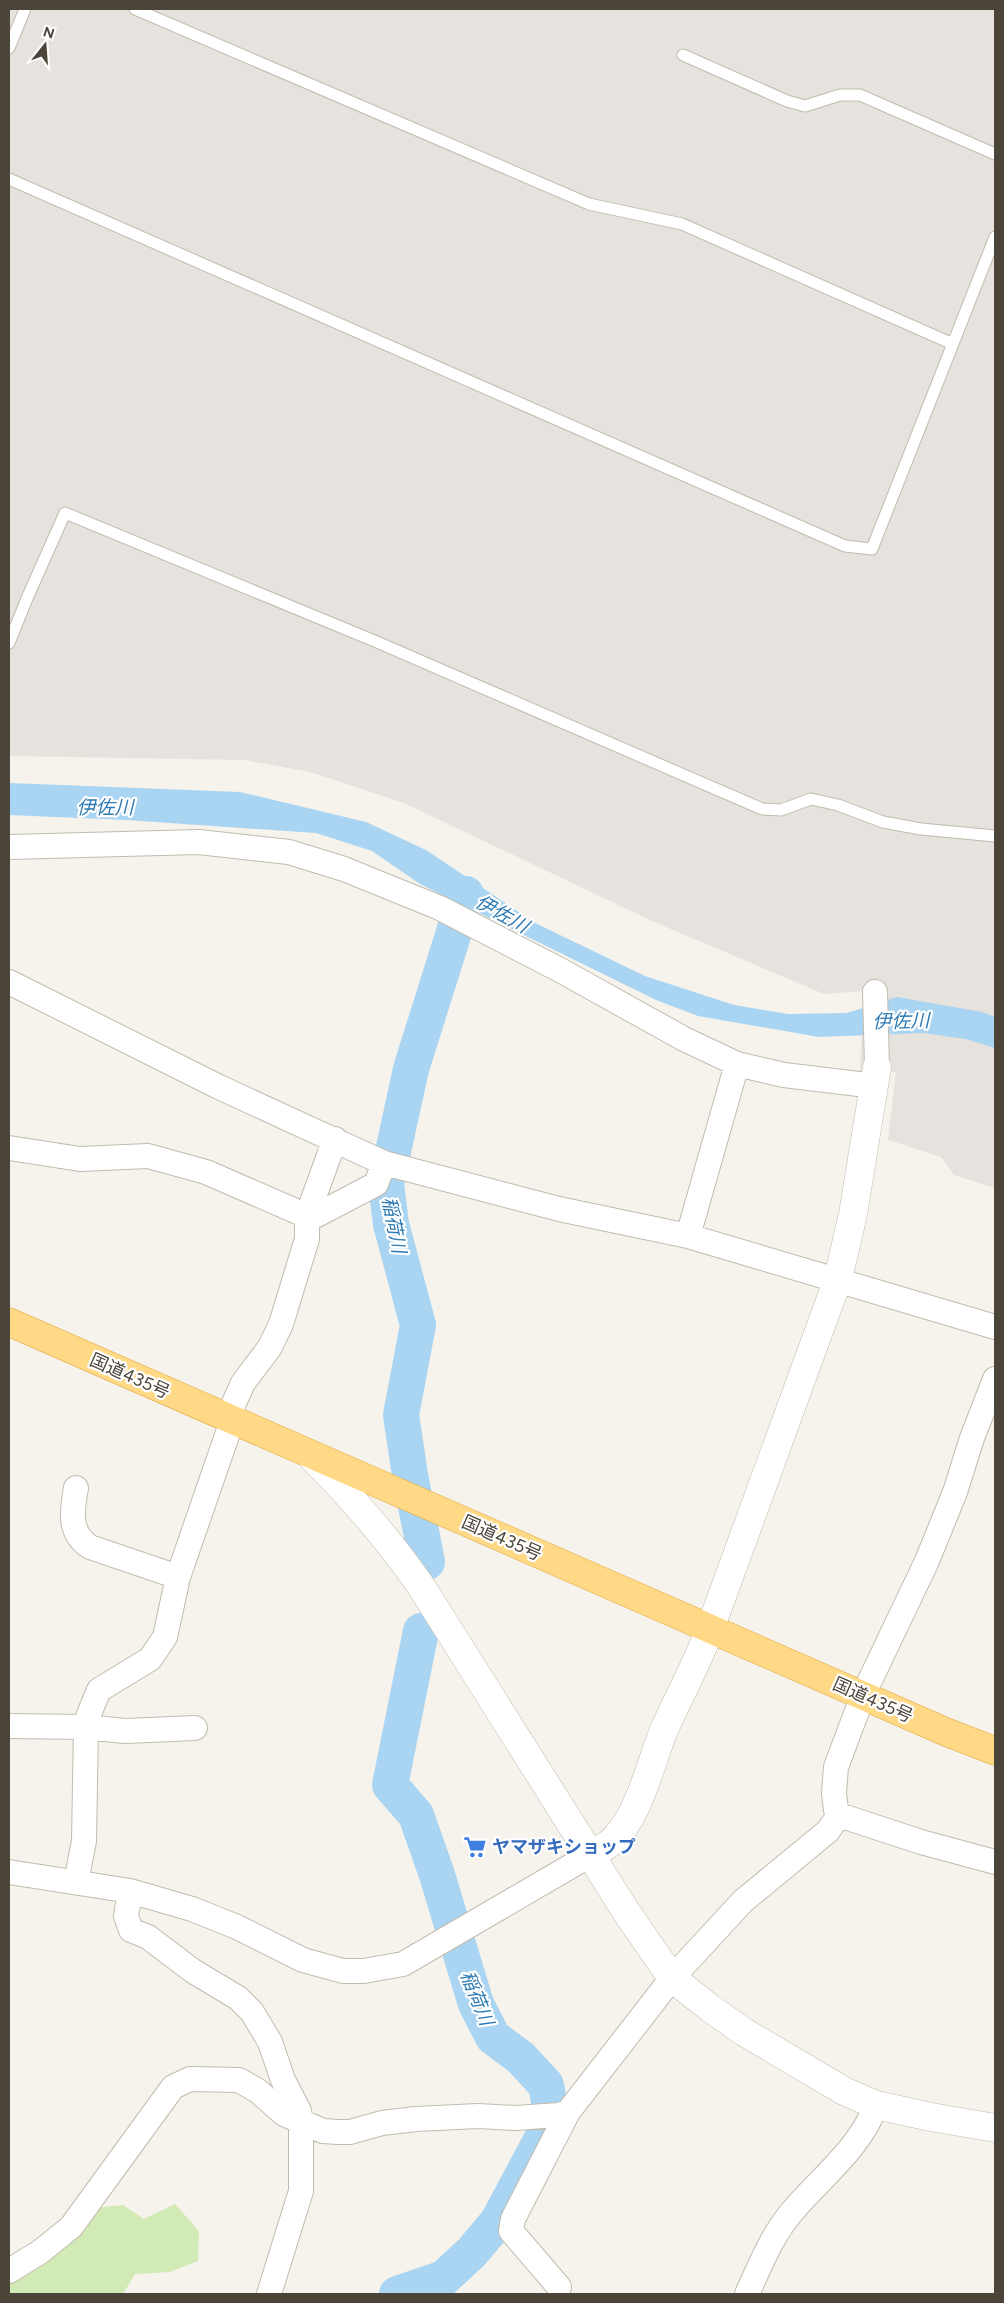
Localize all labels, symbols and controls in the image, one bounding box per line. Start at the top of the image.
north arrow [20,20,70,70]
text: N [41,23,56,43]
water label: 伊佐川 [76,796,135,819]
water label: 伊佐川 [471,890,534,939]
water label: 伊佐川 [872,1009,932,1033]
water label: 稲荷川 [377,1195,411,1257]
street label: 国道435号 [87,1349,173,1403]
street label: 国道435号 [459,1511,545,1565]
street label: 国道435号 [830,1673,916,1727]
supermarket icon: ヤマザキショップ [462,1834,488,1860]
place label: ヤマザキショップ [492,1836,636,1858]
water label: 稲荷川 [456,1967,499,2031]

